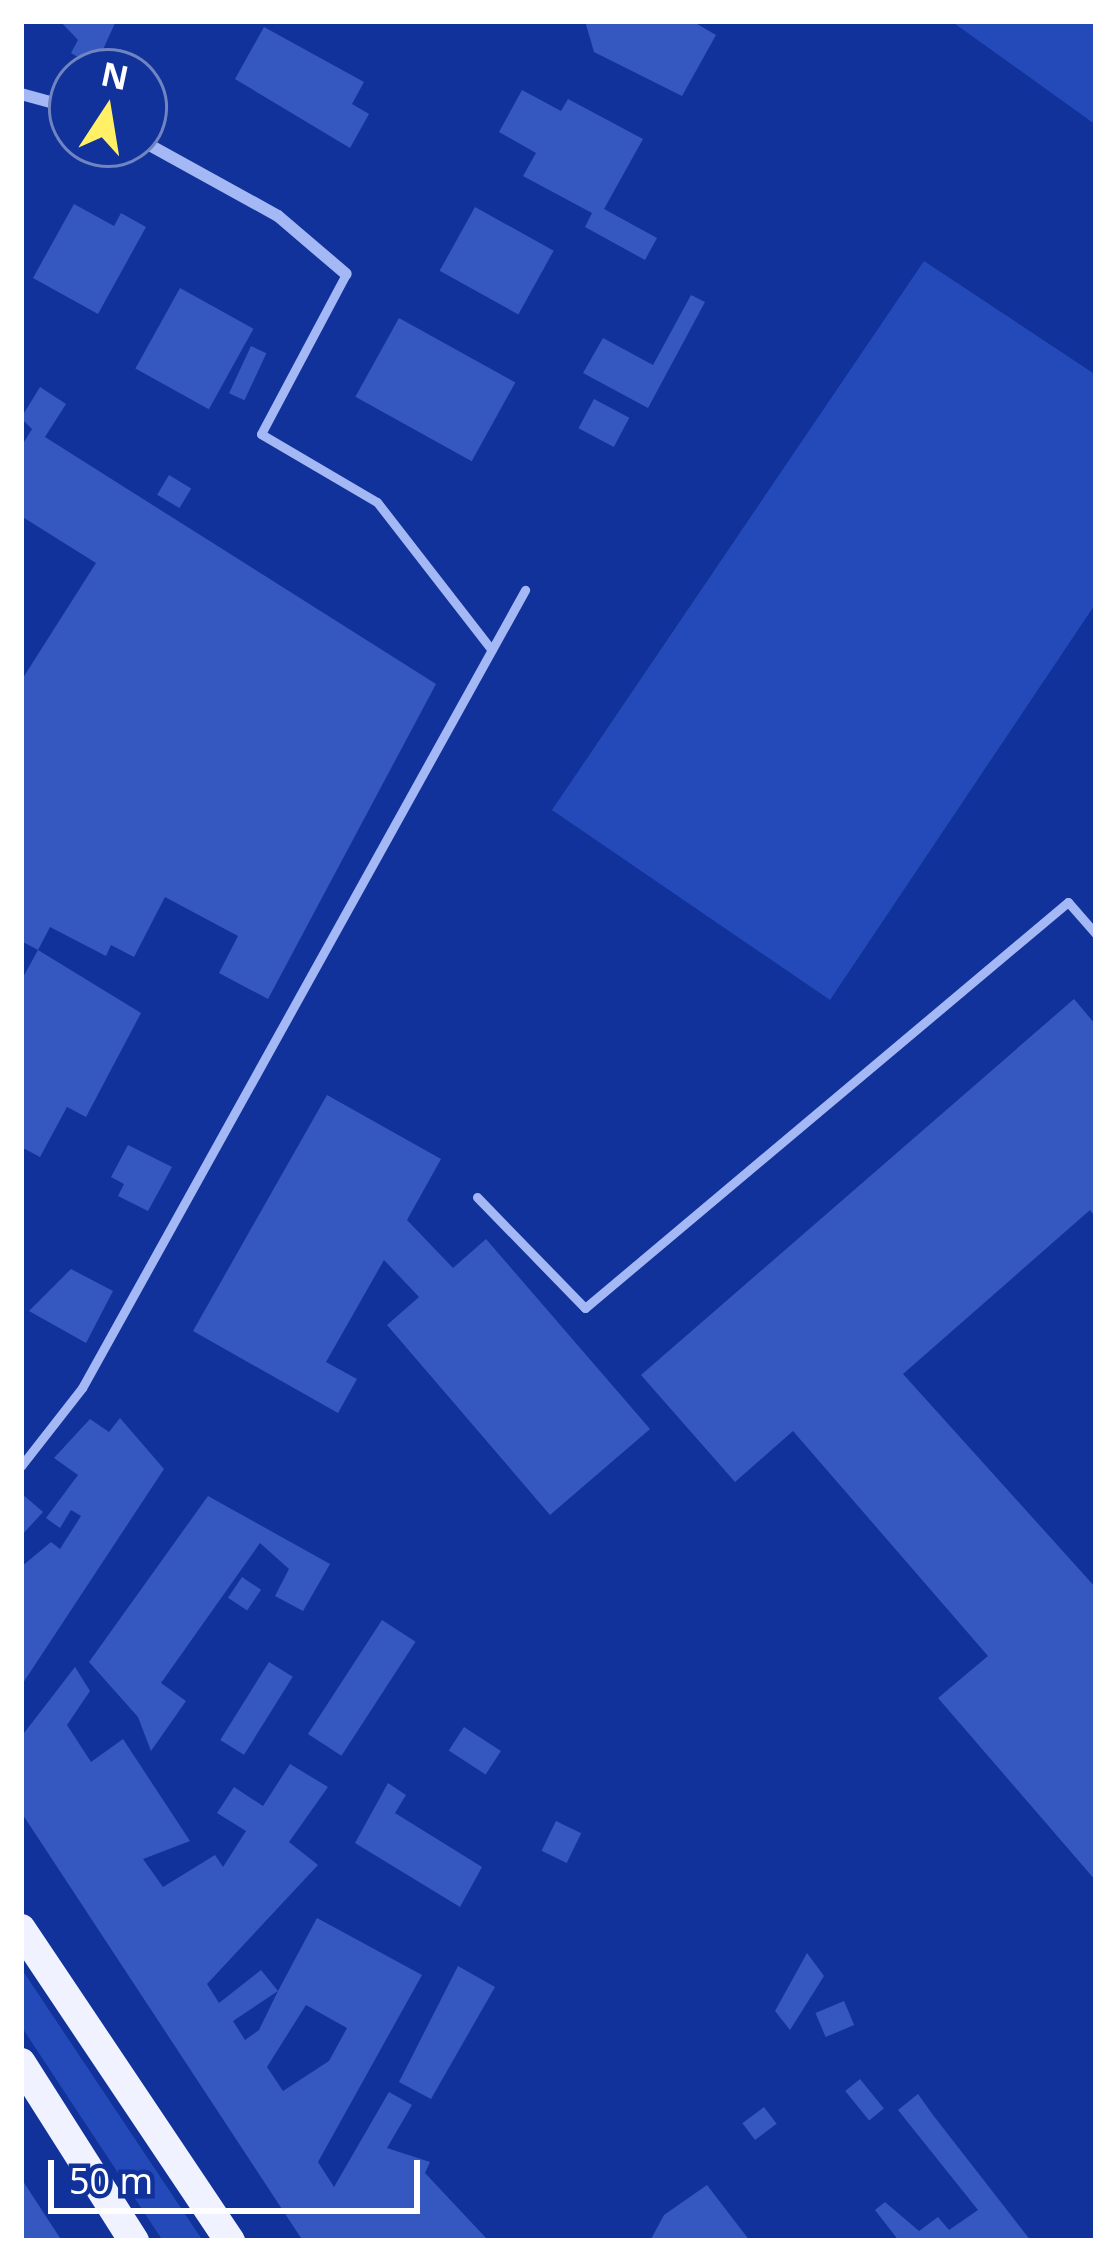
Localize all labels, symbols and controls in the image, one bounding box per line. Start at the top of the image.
north arrow [48,48,168,168]
text: N [97,50,133,100]
scale bar [54,2136,426,2210]
text: 50 m [69,2156,153,2205]

